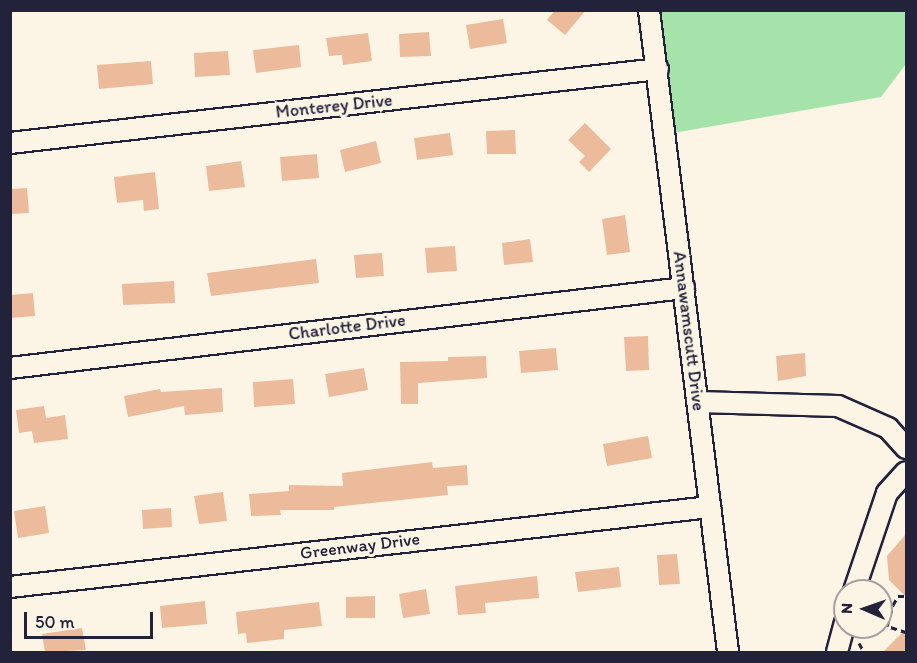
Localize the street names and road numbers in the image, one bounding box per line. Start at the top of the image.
street label: Monterey Drive [274,89,394,123]
street label: Annawamscutt Drive [668,250,710,412]
street label: Charlotte Drive [287,309,407,345]
street label: Greenway Drive [299,528,421,564]

